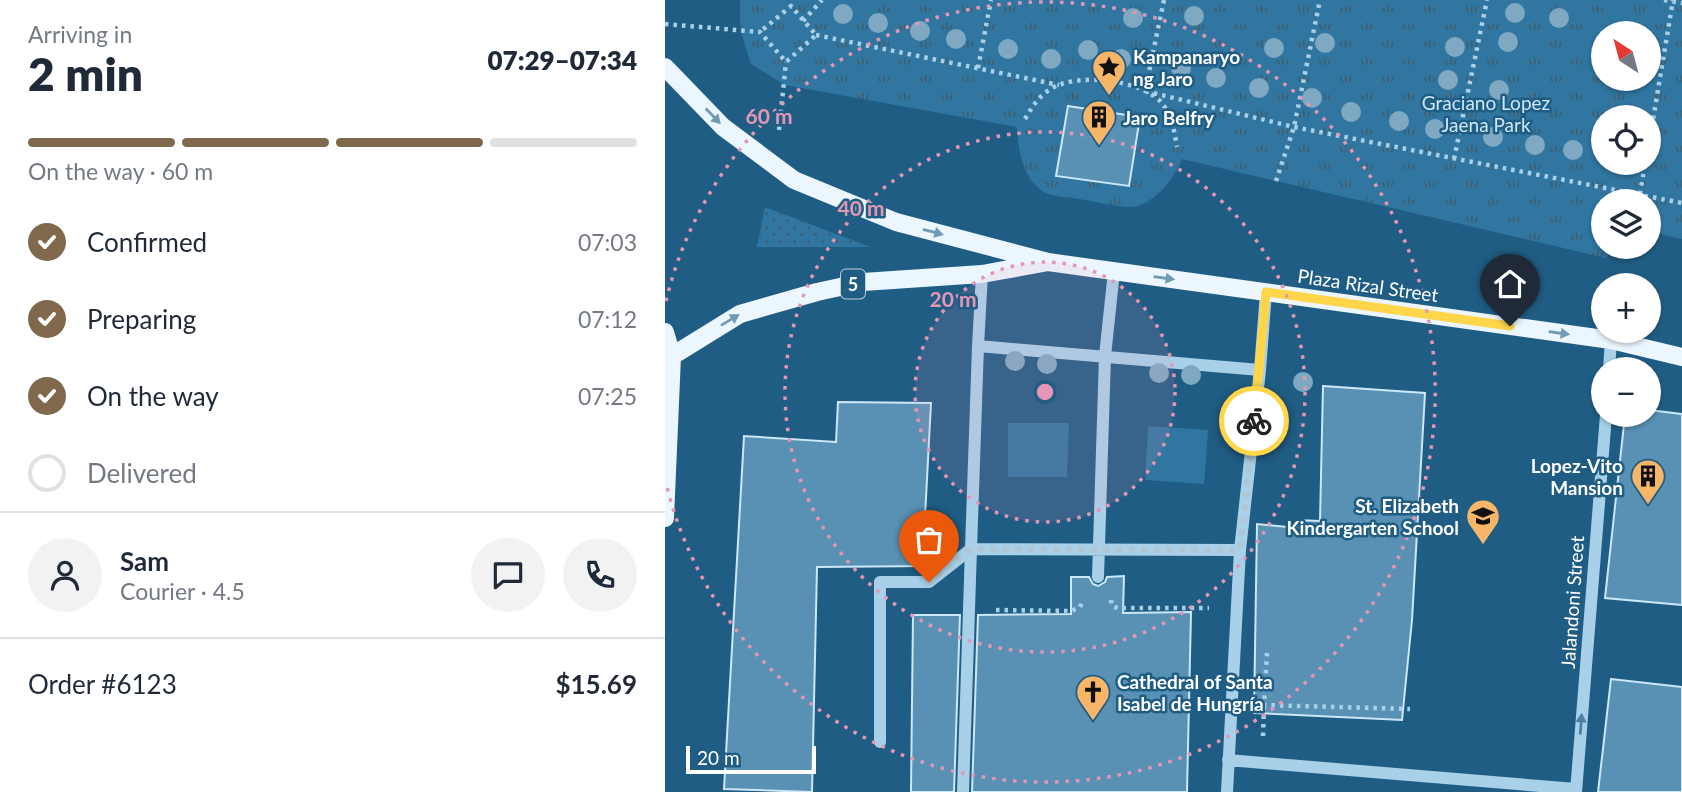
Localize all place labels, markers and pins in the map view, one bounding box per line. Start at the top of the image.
place label: Kampanaryo ng Jaro [1133,45,1240,90]
place icon: Kampanaryo ng Jaro [1090,48,1128,97]
building icon: Jaro Belfry [1080,98,1118,147]
place label: Jaro Belfry [1123,106,1215,129]
pin [1480,254,1540,326]
centre of rings [1033,380,1057,404]
place label: Lopez-Vito Mansion [1531,454,1623,499]
building icon: Lopez-Vito Mansion [1629,457,1667,506]
place label: St. Elizabeth Kindergarten School [1286,494,1459,539]
school or university icon: St. Elizabeth Kindergarten School [1464,497,1502,546]
pin [899,510,959,582]
place label: Cathedral of Santa Isabel de Hungría [1117,670,1273,715]
church icon: Cathedral of Santa Isabel de Hungría [1074,673,1112,722]

